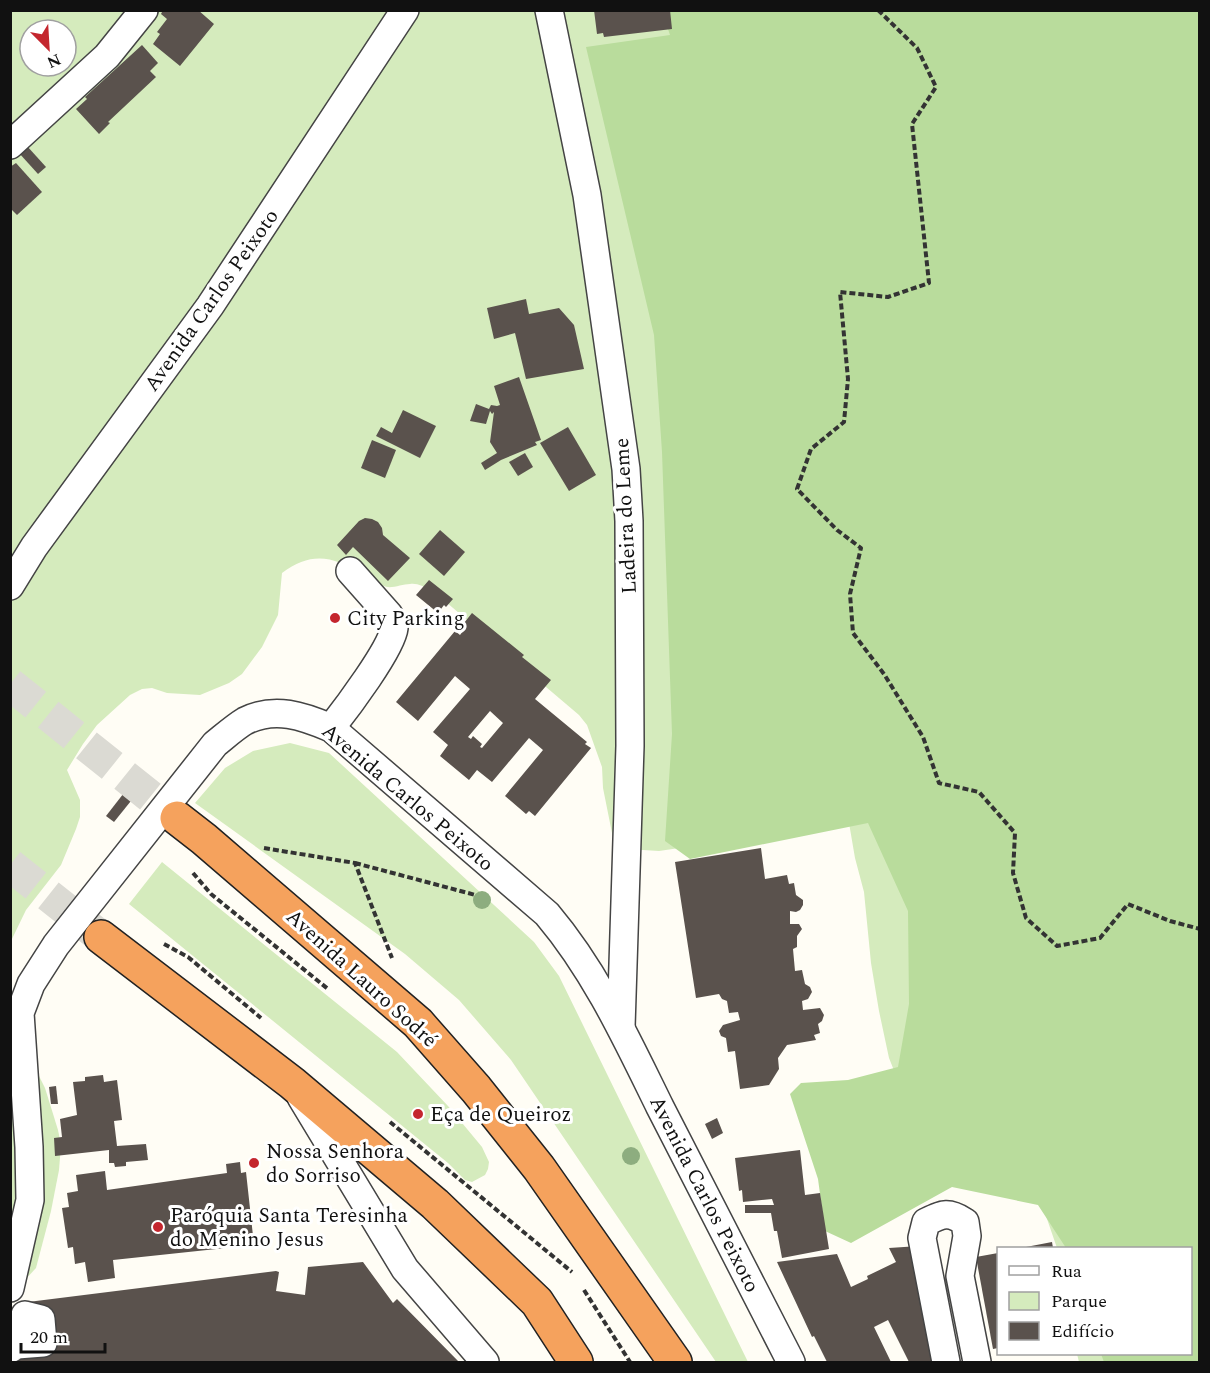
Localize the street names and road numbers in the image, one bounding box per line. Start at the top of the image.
street label: Avenida Carlos Peixoto [137,203,287,399]
street label: Ladeira do Leme [606,437,646,595]
street label: Avenida Carlos Peixoto [314,716,501,880]
street label: Avenida Lauro Sodré [278,902,444,1056]
street label: Avenida Carlos Peixoto [641,1091,768,1298]

